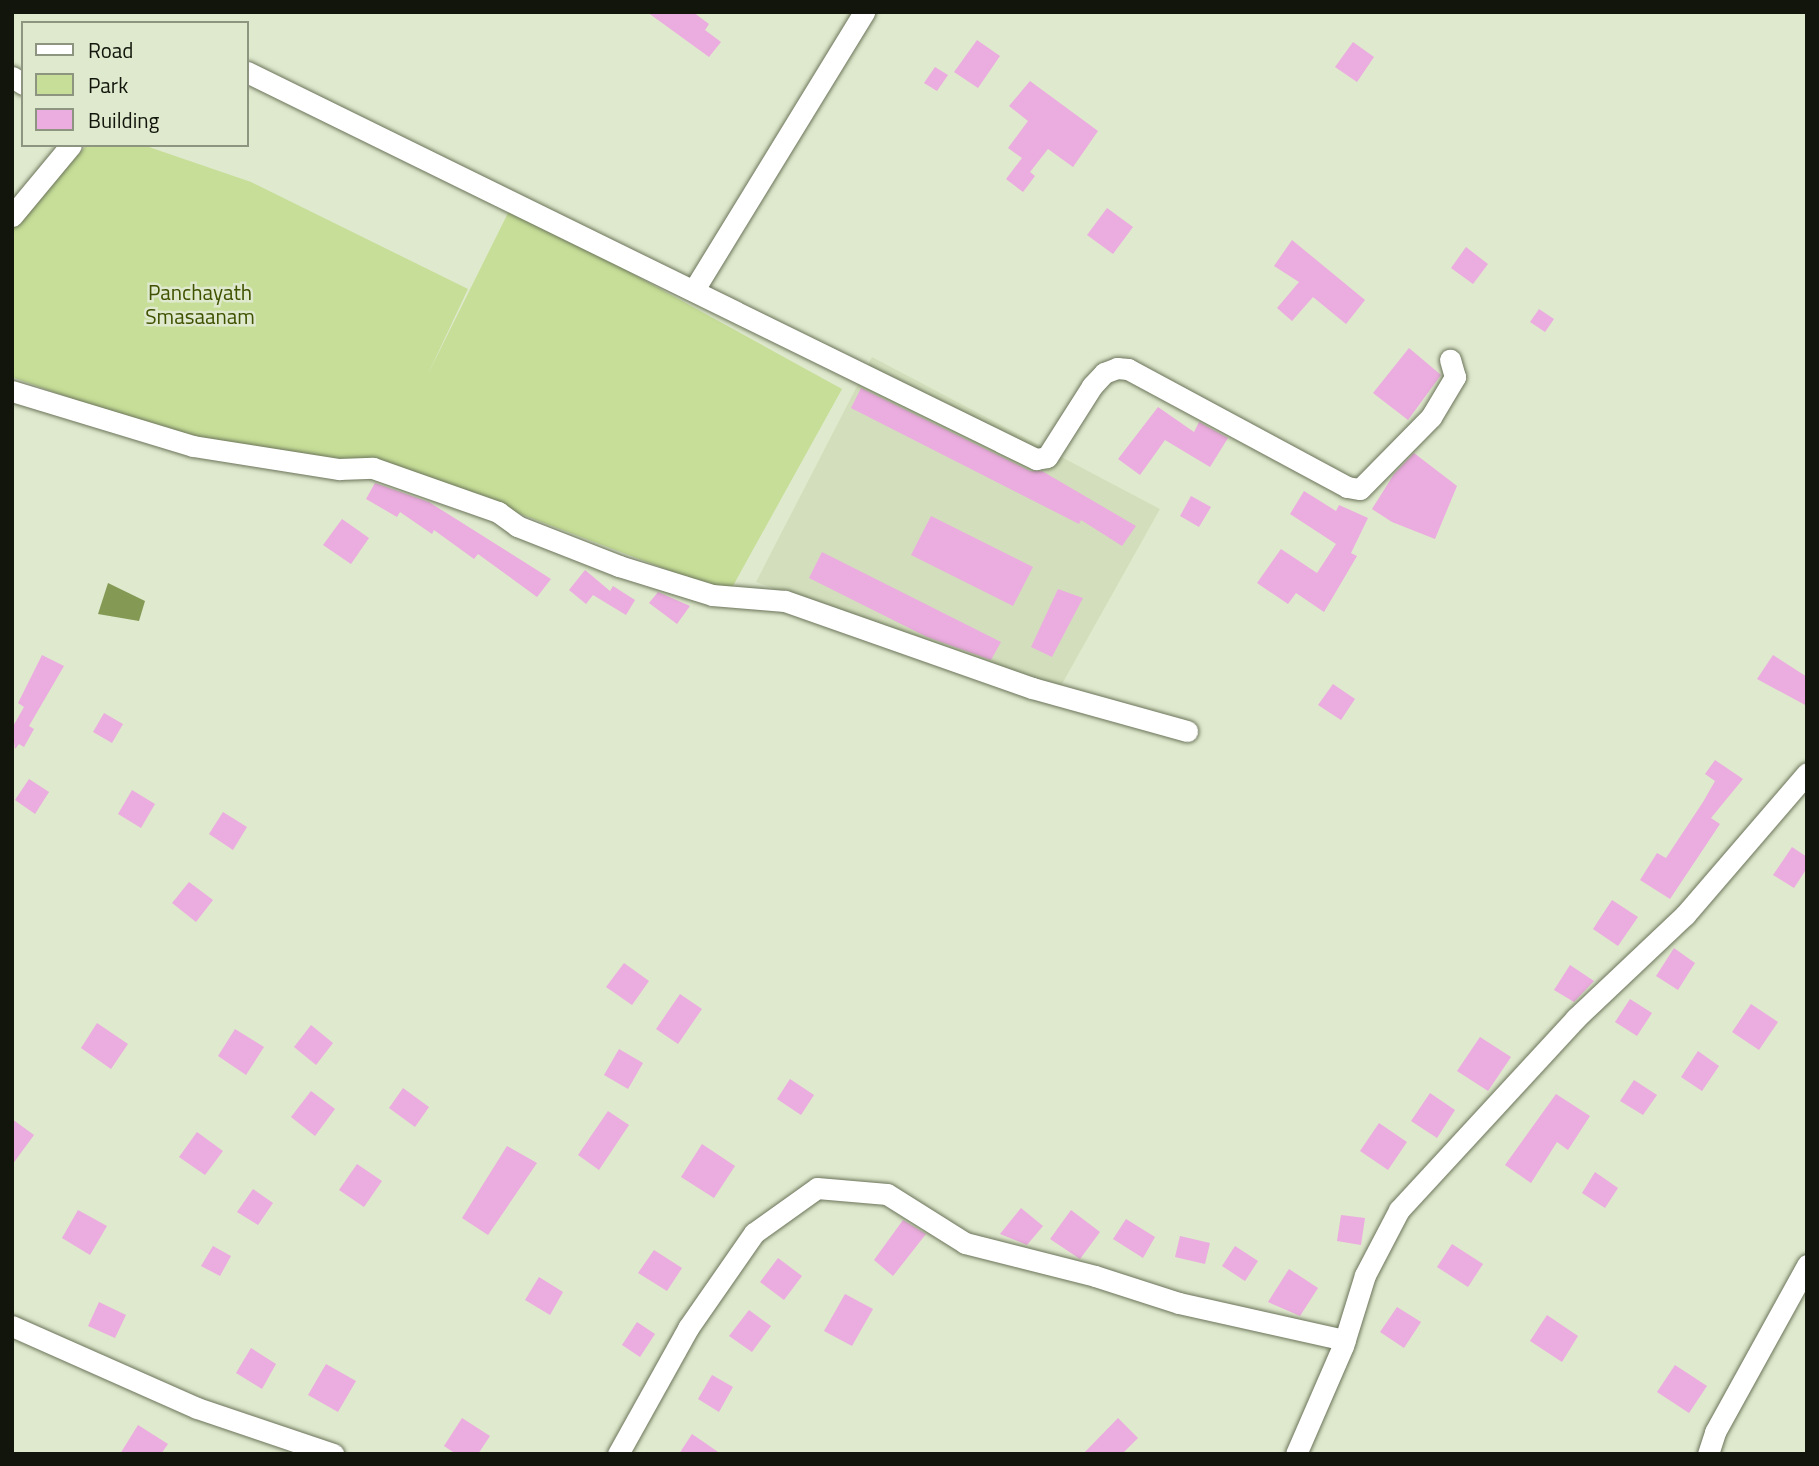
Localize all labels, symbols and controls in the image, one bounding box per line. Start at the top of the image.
legend [21,21,248,147]
text: Road [88,34,133,66]
text: Park [88,69,128,101]
text: Building [88,104,159,136]
park label: Panchayath Smasaanam [145,279,255,329]

